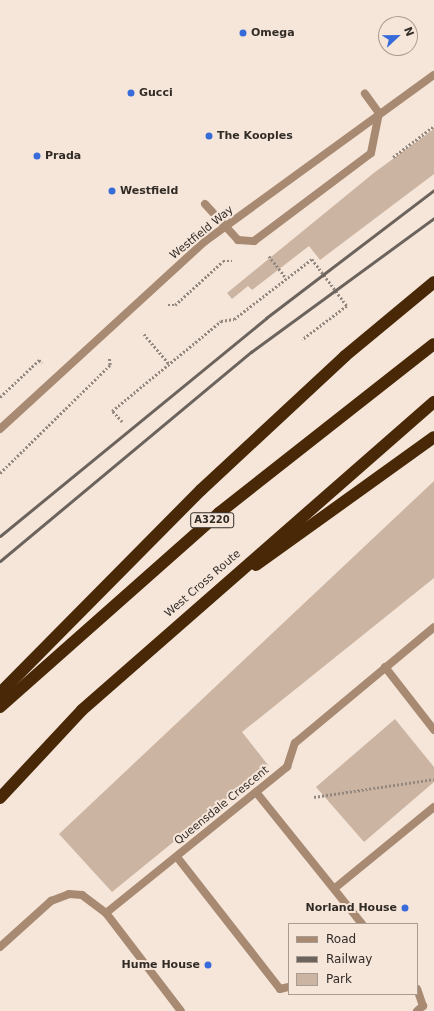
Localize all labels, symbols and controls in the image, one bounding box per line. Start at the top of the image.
north arrow [378,16,418,56]
text: N [401,25,416,38]
place label: Omega [251,26,295,40]
marker: Omega [238,28,248,38]
place label: Gucci [139,86,173,100]
marker: Gucci [126,88,136,98]
place label: The Kooples [217,129,293,143]
marker: The Kooples [204,131,214,141]
place label: Prada [45,149,81,163]
marker: Prada [32,151,42,161]
place label: Westfield [120,184,178,198]
marker: Westfield [107,186,117,196]
street label: Westfield Way [168,203,236,263]
road number: A3220 [190,512,234,528]
street label: West Cross Route [162,547,244,621]
street label: Queensdale Crescent [172,764,272,848]
place label: Norland House [305,901,397,915]
marker: Norland House [400,903,410,913]
legend [288,923,418,995]
text: Road [326,932,356,946]
text: Railway [326,952,372,966]
place label: Hume House [122,958,200,972]
marker: Hume House [203,960,213,970]
text: Park [326,972,352,986]

